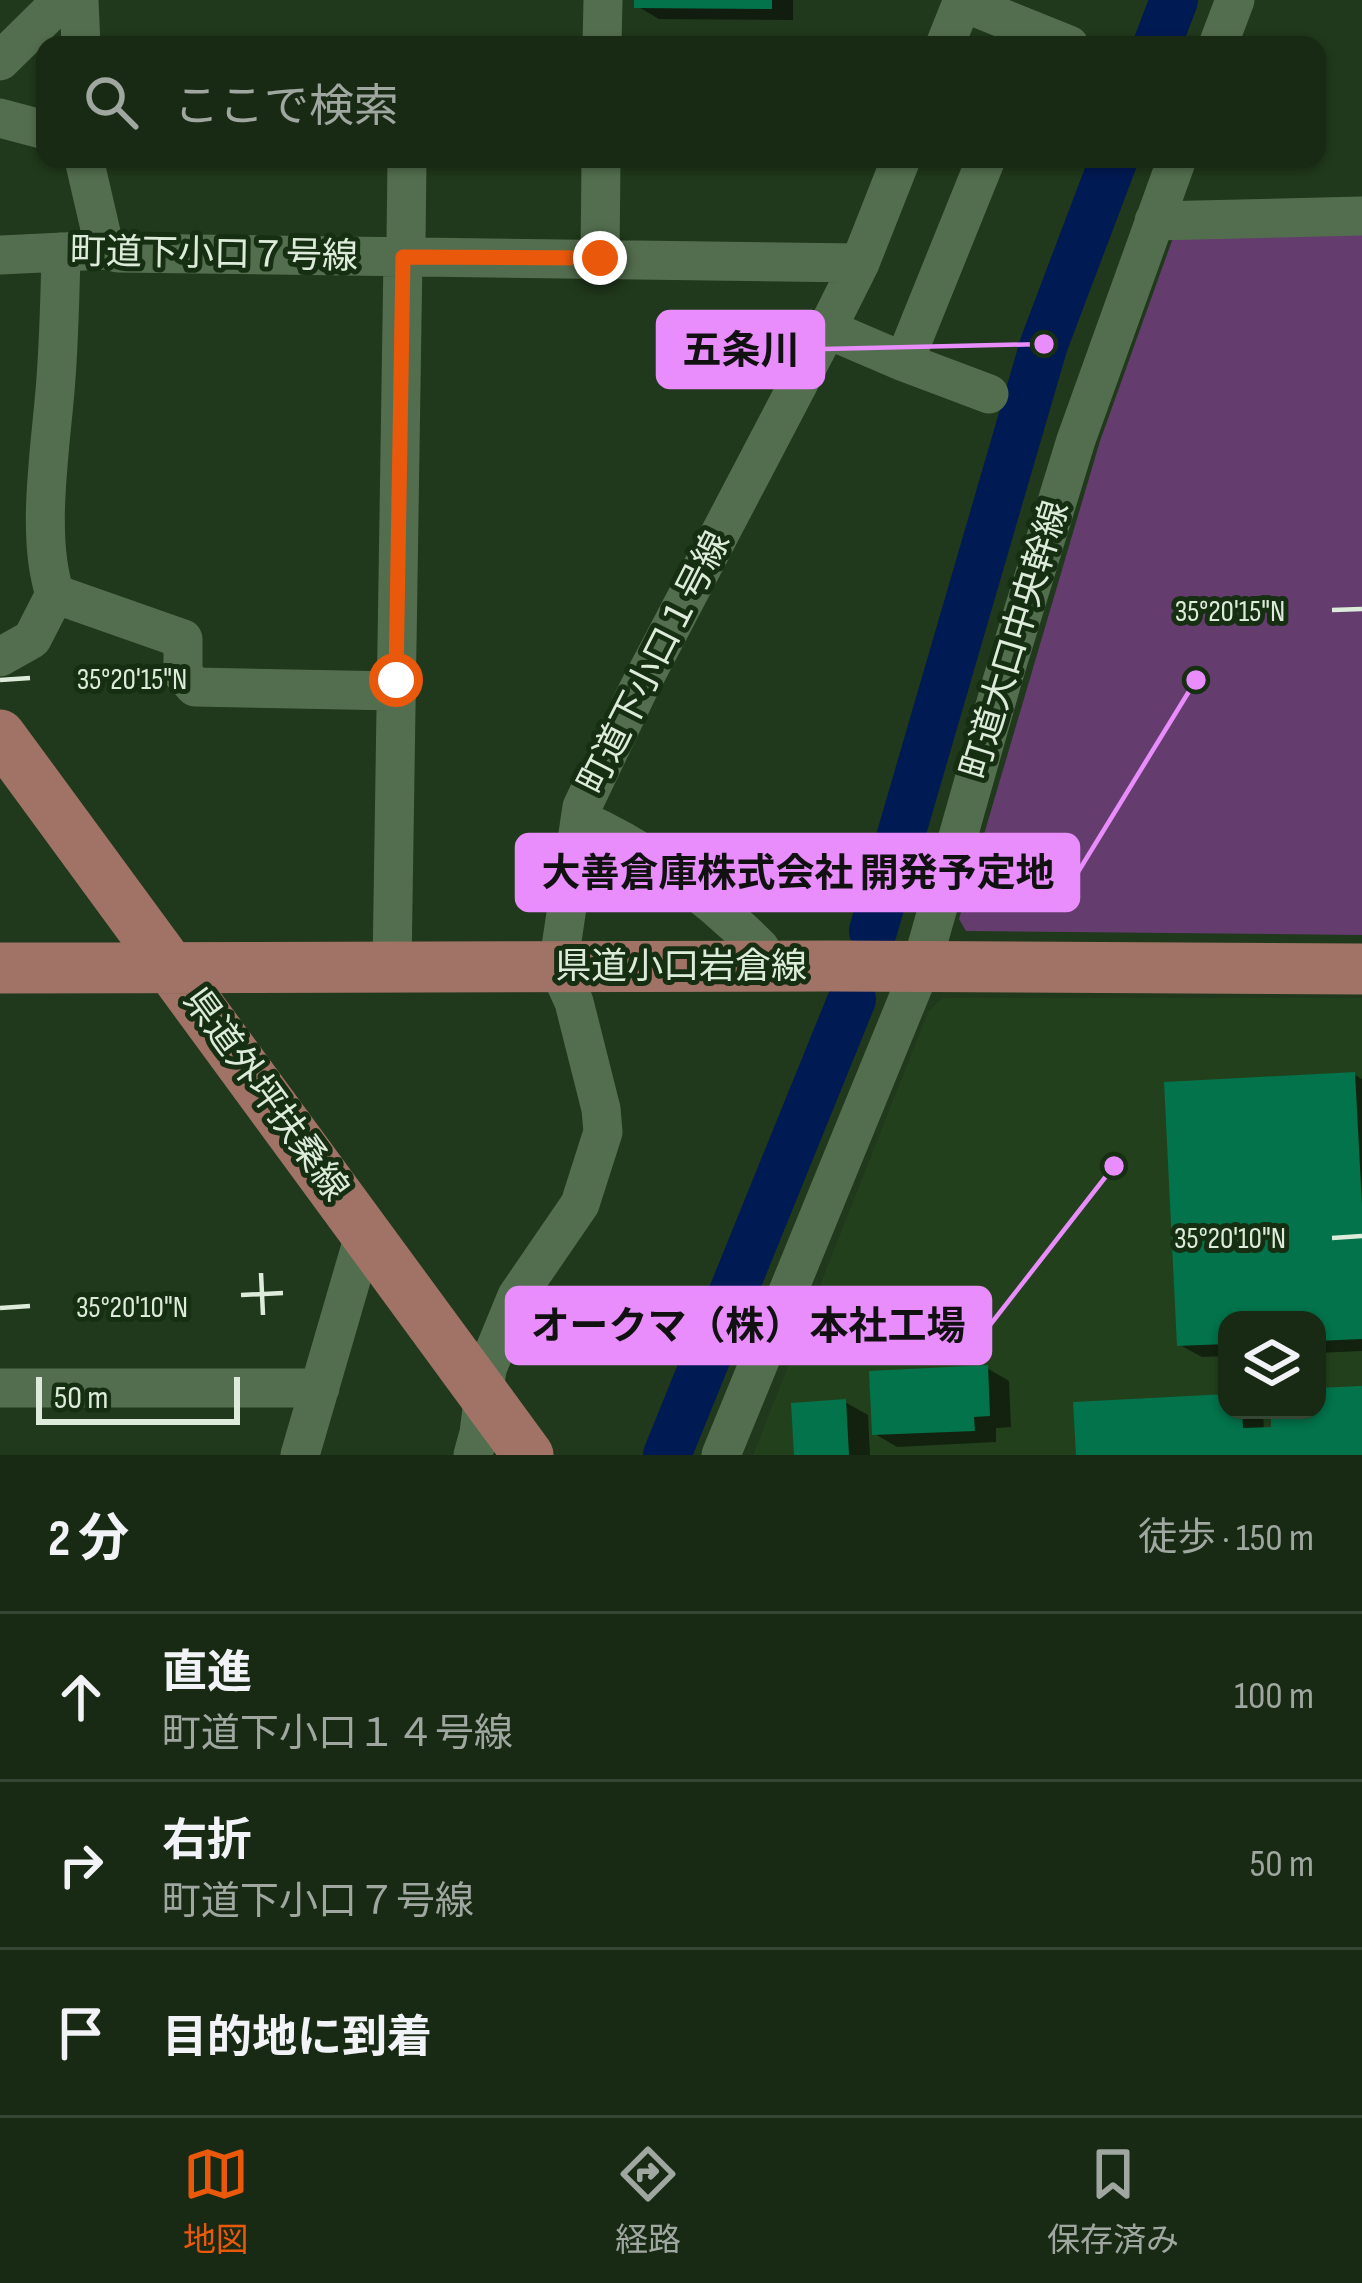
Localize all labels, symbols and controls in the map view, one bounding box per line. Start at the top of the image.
search box [36,36,1326,168]
icon: search [78,69,144,135]
text: ここで検索 [174,80,399,135]
street label: 町道下小口７号線 [70,231,358,279]
route end [573,231,627,285]
callout: 五条川 [658,312,823,387]
text: 五条川 [682,328,800,375]
street label: 町道大口中央幹線 [953,496,1079,784]
street label: 町道下小口１号線 [570,525,740,801]
text: 35°20'15"N [1175,594,1285,630]
route start [369,653,423,707]
text: 35°20'15"N [77,662,187,698]
callout: 大善倉庫株式会社 開発予定地 [517,835,1078,910]
text: 大善倉庫株式会社 開発予定地 [541,851,1055,898]
street label: 県道小口岩倉線 [555,946,807,989]
street label: 県道外坪扶桑線 [174,980,356,1210]
text: 35°20'10"N [1174,1221,1286,1257]
callout: オークマ（株） 本社工場 [507,1288,990,1363]
text: 35°20'10"N [76,1290,188,1326]
text: オークマ（株） 本社工場 [530,1304,966,1351]
map controls [1218,1311,1326,1419]
button: layers [1218,1311,1326,1419]
scale bar [36,1371,240,1424]
text: 50 m [54,1378,108,1418]
text: 2 分 [48,1509,129,1570]
text: 徒歩 · 150 m [1138,1515,1314,1562]
text: 直進 [162,1646,252,1701]
icon: ahead [48,1664,114,1730]
text: 100 m [1234,1673,1314,1720]
text: 町道下小口１４号線 [162,1711,513,1758]
text: 右折 [162,1814,252,1869]
icon: right [48,1832,114,1898]
text: 50 m [1250,1841,1314,1888]
text: 町道下小口７号線 [162,1879,474,1926]
icon: arrive [48,2000,114,2066]
text: 目的地に到着 [162,2011,432,2066]
tab: 地図 [183,2141,249,2261]
tab: 経路 [615,2141,681,2261]
tab: 保存済み [1047,2141,1179,2261]

